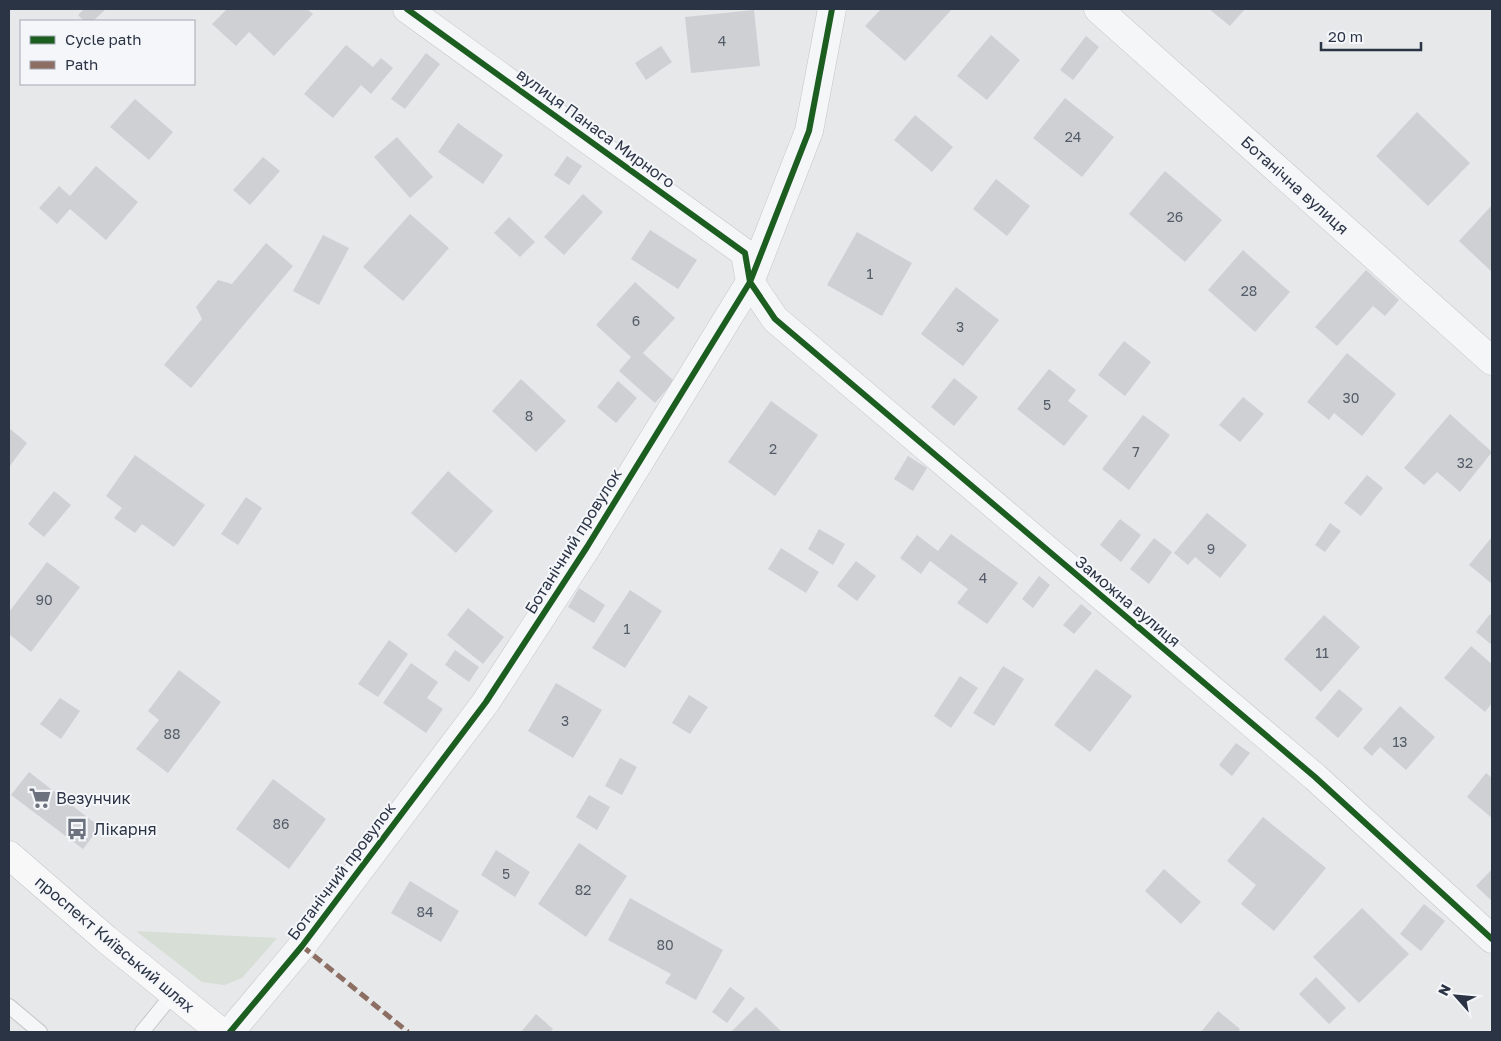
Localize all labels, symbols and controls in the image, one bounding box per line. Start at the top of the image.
legend [20,20,195,85]
scale bar [1321,20,1421,52]
text: 20 m [1328,27,1363,45]
text: Cycle path [65,30,141,48]
house number: 4 [718,32,726,49]
text: Path [65,55,98,73]
street label: вулиця Панаса Мирного [513,64,679,192]
house number: 24 [1065,128,1081,145]
street label: Ботанічна вулиця [1237,131,1353,239]
house number: 26 [1167,208,1183,225]
house number: 1 [867,265,874,282]
house number: 28 [1241,282,1257,299]
house number: 6 [632,312,640,329]
house number: 3 [956,318,964,335]
house number: 30 [1343,389,1359,406]
house number: 5 [1043,396,1051,413]
house number: 8 [525,407,533,424]
house number: 2 [769,440,777,457]
house number: 7 [1132,443,1140,460]
house number: 32 [1457,454,1473,471]
street label: Ботанічний провулок [520,465,626,617]
house number: 9 [1207,540,1215,557]
street label: Заможна вулиця [1071,551,1185,651]
house number: 4 [979,569,987,586]
house number: 90 [35,591,53,608]
house number: 1 [624,620,631,637]
house number: 11 [1315,644,1329,661]
house number: 3 [561,712,569,729]
house number: 88 [163,725,181,742]
house number: 13 [1393,733,1407,750]
supermarket icon: Везунчик [27,785,53,811]
place label: Везунчик [56,788,131,808]
street label: Ботанічний провулок [283,798,399,944]
house number: 86 [272,815,290,832]
bus stop icon: Лікарня [64,816,90,842]
place label: Лікарня [94,819,157,839]
house number: 5 [502,865,510,882]
street label: проспект Київський шлях [31,871,199,1017]
house number: 82 [575,881,591,898]
house number: 84 [416,903,434,920]
house number: 80 [656,936,674,953]
north arrow [1431,971,1481,1021]
text: N [1434,981,1454,998]

